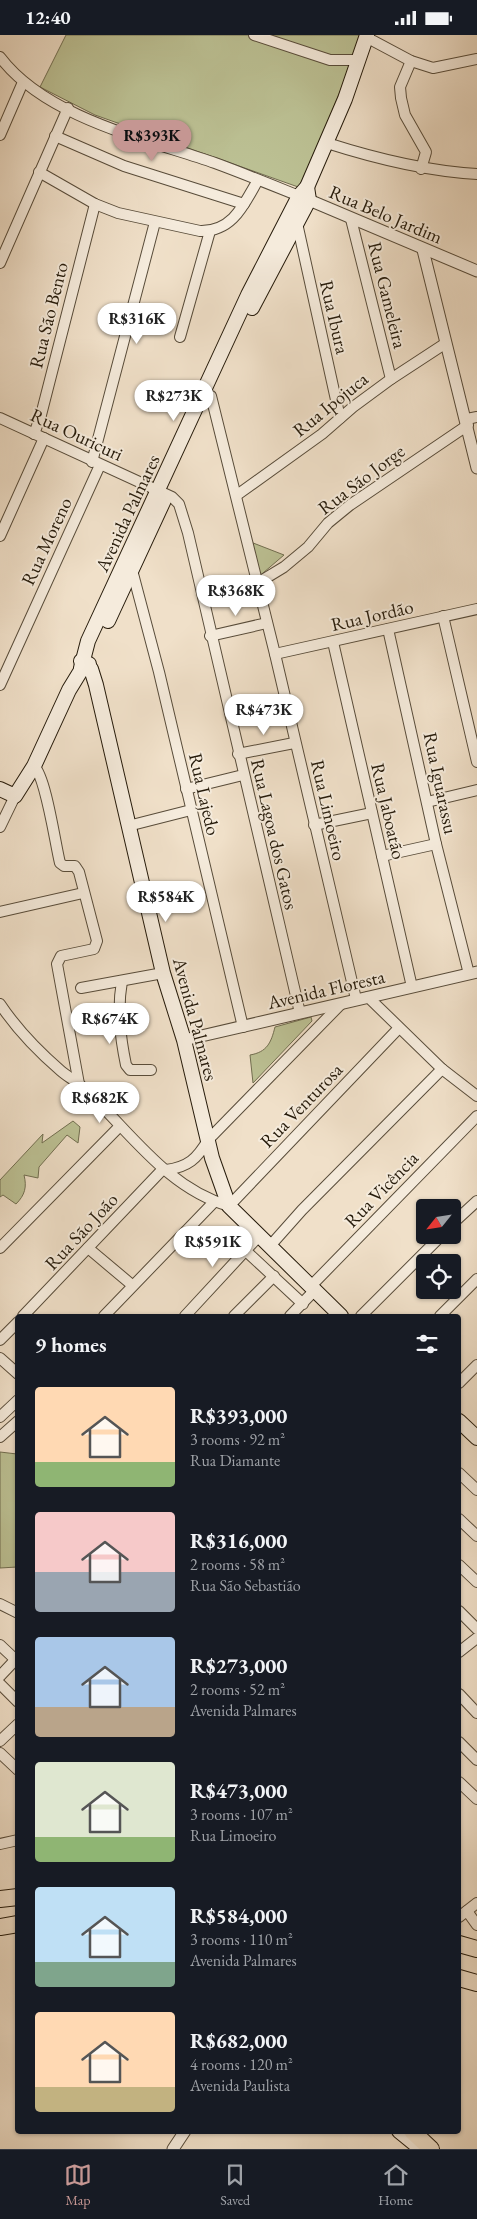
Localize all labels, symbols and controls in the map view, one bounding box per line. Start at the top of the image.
text: 12:40 [25,5,71,30]
pin: R$393K [111,119,193,162]
text: R$393K [123,125,181,146]
street label: Rua Belo Jardim [325,179,446,250]
street label: Rua Gameleira [362,239,413,351]
street label: Rua São Bento [23,259,74,371]
street label: Rua Ibura [314,278,355,357]
pin: R$316K [96,303,178,345]
text: R$316K [108,308,166,329]
street label: Rua Ipojuca [287,366,373,442]
pin: R$273K [133,379,215,422]
text: R$273K [145,385,203,406]
street label: Rua Ouricuri [27,402,127,467]
street label: Rua São Jorge [313,439,410,520]
street label: Avenida Palmares [89,451,166,577]
street label: Rua Moreno [15,493,78,589]
pin: R$368K [195,575,277,617]
text: R$368K [207,580,265,601]
street label: Rua Jordão [328,594,416,637]
pin: R$473K [223,693,305,736]
text: R$473K [235,699,293,720]
street label: Rua Iguarassu [418,730,463,836]
street label: Rua Lajedo [183,750,226,838]
street label: Rua Lagoa dos Gatos [245,756,304,912]
street label: Rua Limoeiro [305,757,352,863]
street label: Rua Jaboatão [365,760,412,862]
pin: R$584K [125,881,207,923]
text: R$584K [137,886,195,907]
street label: Avenida Palmares [167,954,224,1084]
street label: Avenida Floresta [264,964,388,1015]
pin: R$674K [69,1003,151,1045]
text: R$674K [81,1008,139,1029]
street label: Rua Venturosa [255,1057,348,1153]
pin: R$682K [59,1081,141,1124]
text: R$682K [71,1087,129,1108]
street label: Rua Vicência [339,1146,424,1233]
street label: Rua São João [39,1187,124,1275]
north arrow [416,1199,461,1244]
map controls [416,1199,461,1299]
pin: R$591K [172,1225,254,1268]
text: R$591K [184,1231,242,1252]
button: locate [416,1254,461,1299]
icon: filters [413,1330,441,1358]
text: 9 homes [35,1331,107,1358]
text: R$393,000 [190,1402,287,1429]
icon: home [75,1407,135,1467]
text: 3 rooms · 92 m² [190,1429,285,1450]
text: Rua Diamante [190,1450,280,1471]
text: R$316,000 [190,1527,287,1554]
icon: home [75,1532,135,1592]
text: 2 rooms · 58 m² [190,1554,285,1575]
text: Rua São Sebastião [190,1575,301,1596]
text: R$273,000 [190,1652,287,1679]
icon: home [75,1657,135,1717]
text: 2 rooms · 52 m² [190,1679,285,1700]
text: Avenida Palmares [190,1700,297,1721]
text: R$473,000 [190,1777,287,1804]
icon: home [75,1782,135,1842]
text: 3 rooms · 107 m² [190,1804,293,1825]
text: Rua Limoeiro [190,1825,276,1846]
text: R$584,000 [190,1902,287,1929]
icon: home [75,1907,135,1967]
text: 3 rooms · 110 m² [190,1929,293,1950]
text: Avenida Palmares [190,1950,297,1971]
text: R$682,000 [190,2027,287,2054]
icon: home [75,2032,135,2092]
text: 4 rooms · 120 m² [190,2054,293,2075]
text: Avenida Paulista [190,2075,290,2096]
tab: Map [64,2161,92,2209]
tab: Saved [220,2161,250,2209]
tab: Home [378,2161,413,2209]

